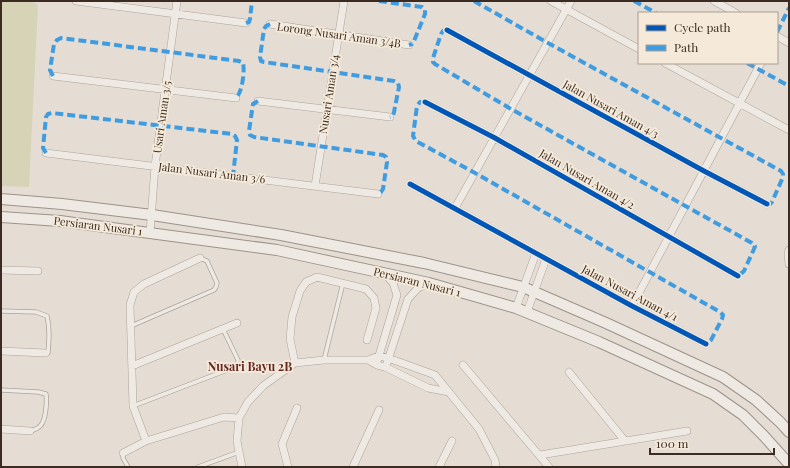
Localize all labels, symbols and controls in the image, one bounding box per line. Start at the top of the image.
legend [638,12,778,64]
street label: Lorong Nusari Aman 3/4B [276,18,402,51]
text: Cycle path [674,19,731,35]
text: Path [674,39,698,55]
street label: Nusari Aman 3/4 [315,53,342,135]
street label: Jalan Nusari Aman 4/3 [560,76,662,141]
street label: Usari Aman 3/5 [149,79,174,154]
street label: Jalan Nusari Aman 4/2 [536,145,638,212]
street label: Jalan Nusari Aman 3/6 [157,158,267,187]
street label: Persiaran Nusari 1 [53,213,143,238]
street label: Jalan Nusari Aman 4/1 [579,260,681,324]
street label: Persiaran Nusari 1 [372,263,462,300]
district label: Nusari Bayu 2B [208,358,292,374]
scale bar [650,430,774,456]
text: 100 m [656,435,689,451]

